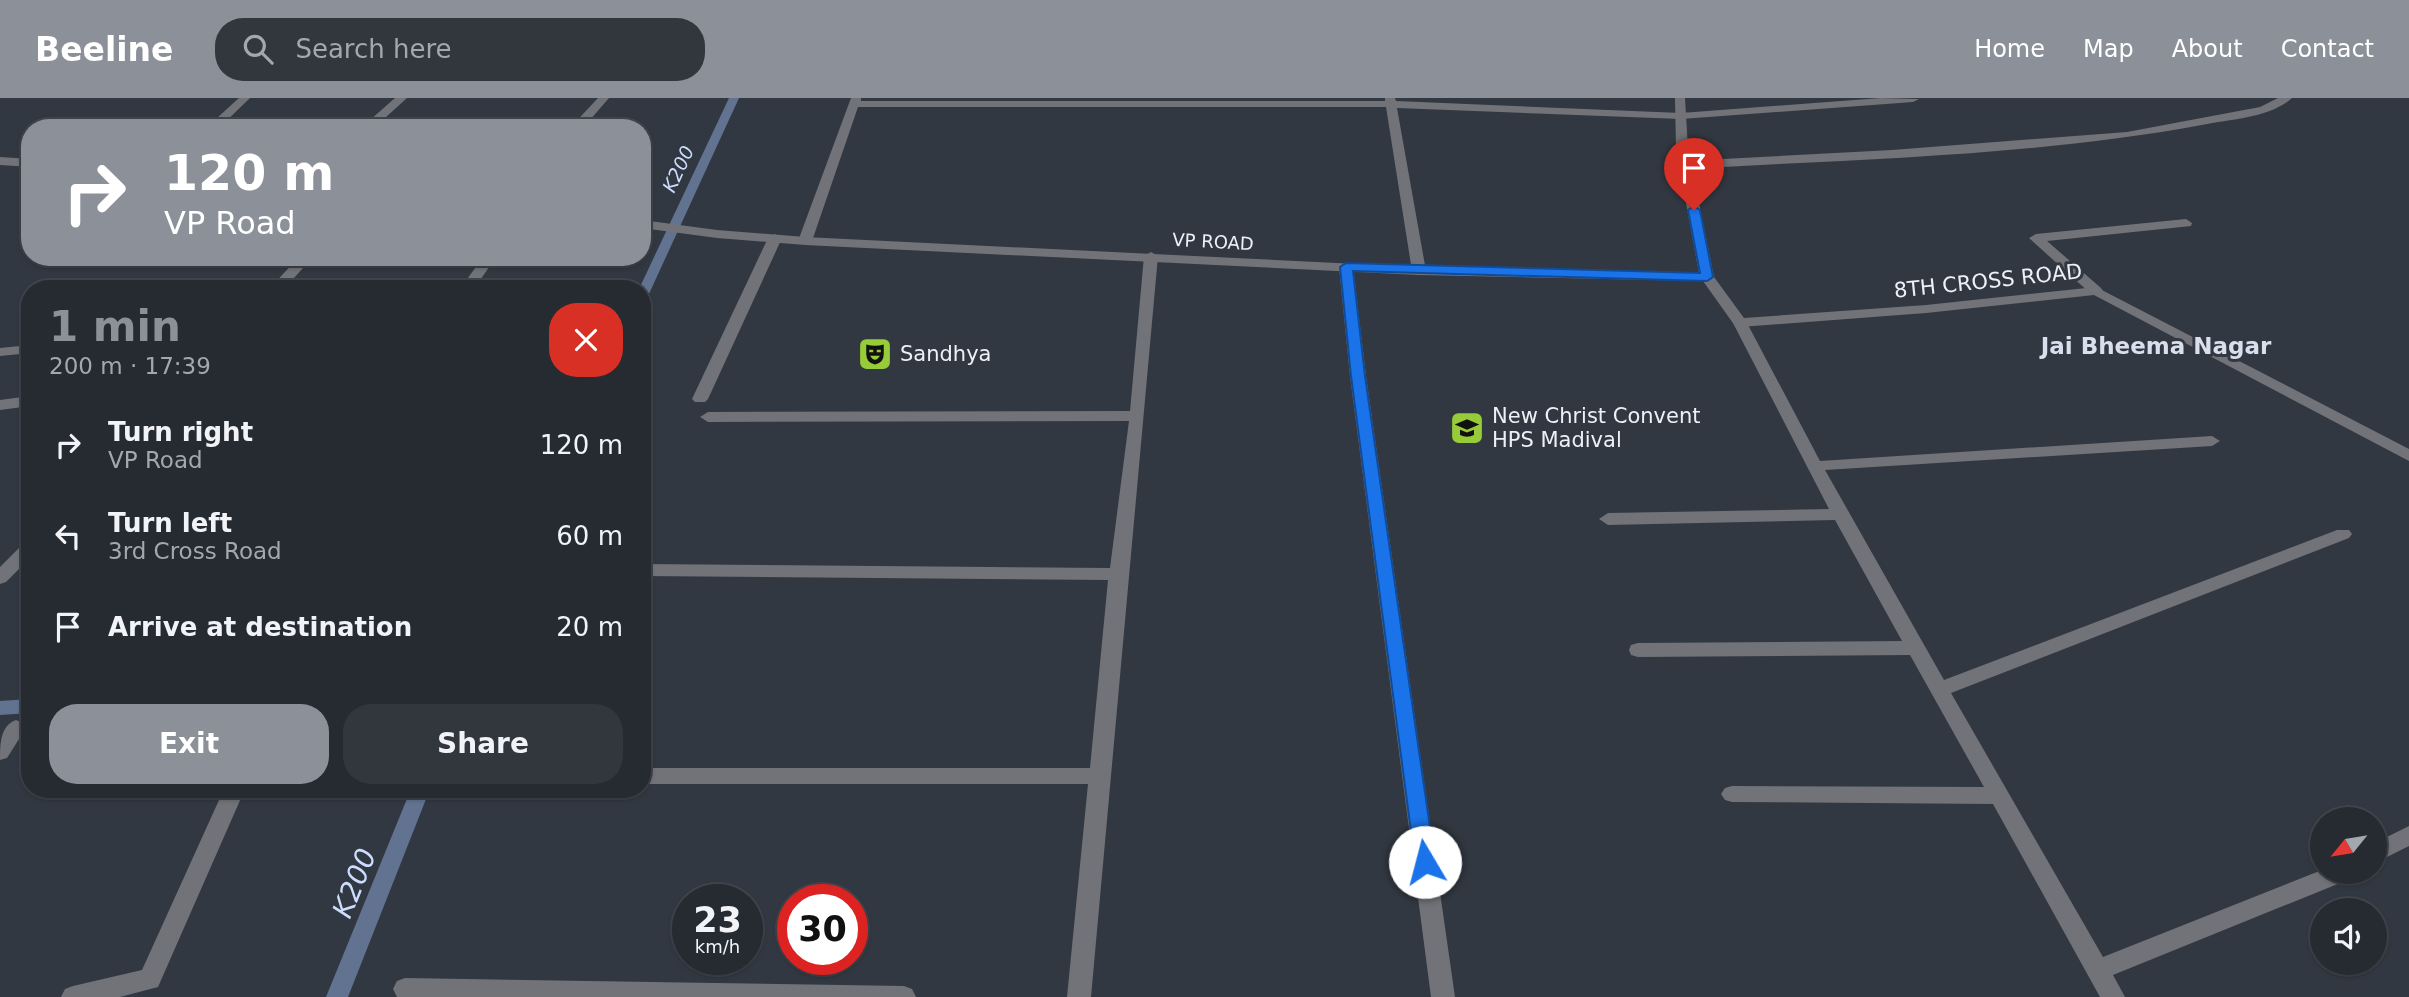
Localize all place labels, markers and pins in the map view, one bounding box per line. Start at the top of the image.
pin [1664,138,1724,210]
theatre icon: Sandhya [856,335,894,373]
place label: Sandhya [900,342,991,366]
place label: New Christ Convent HPS Madival [1492,404,1700,452]
school or university icon: New Christ Convent HPS Madival [1448,409,1486,447]

